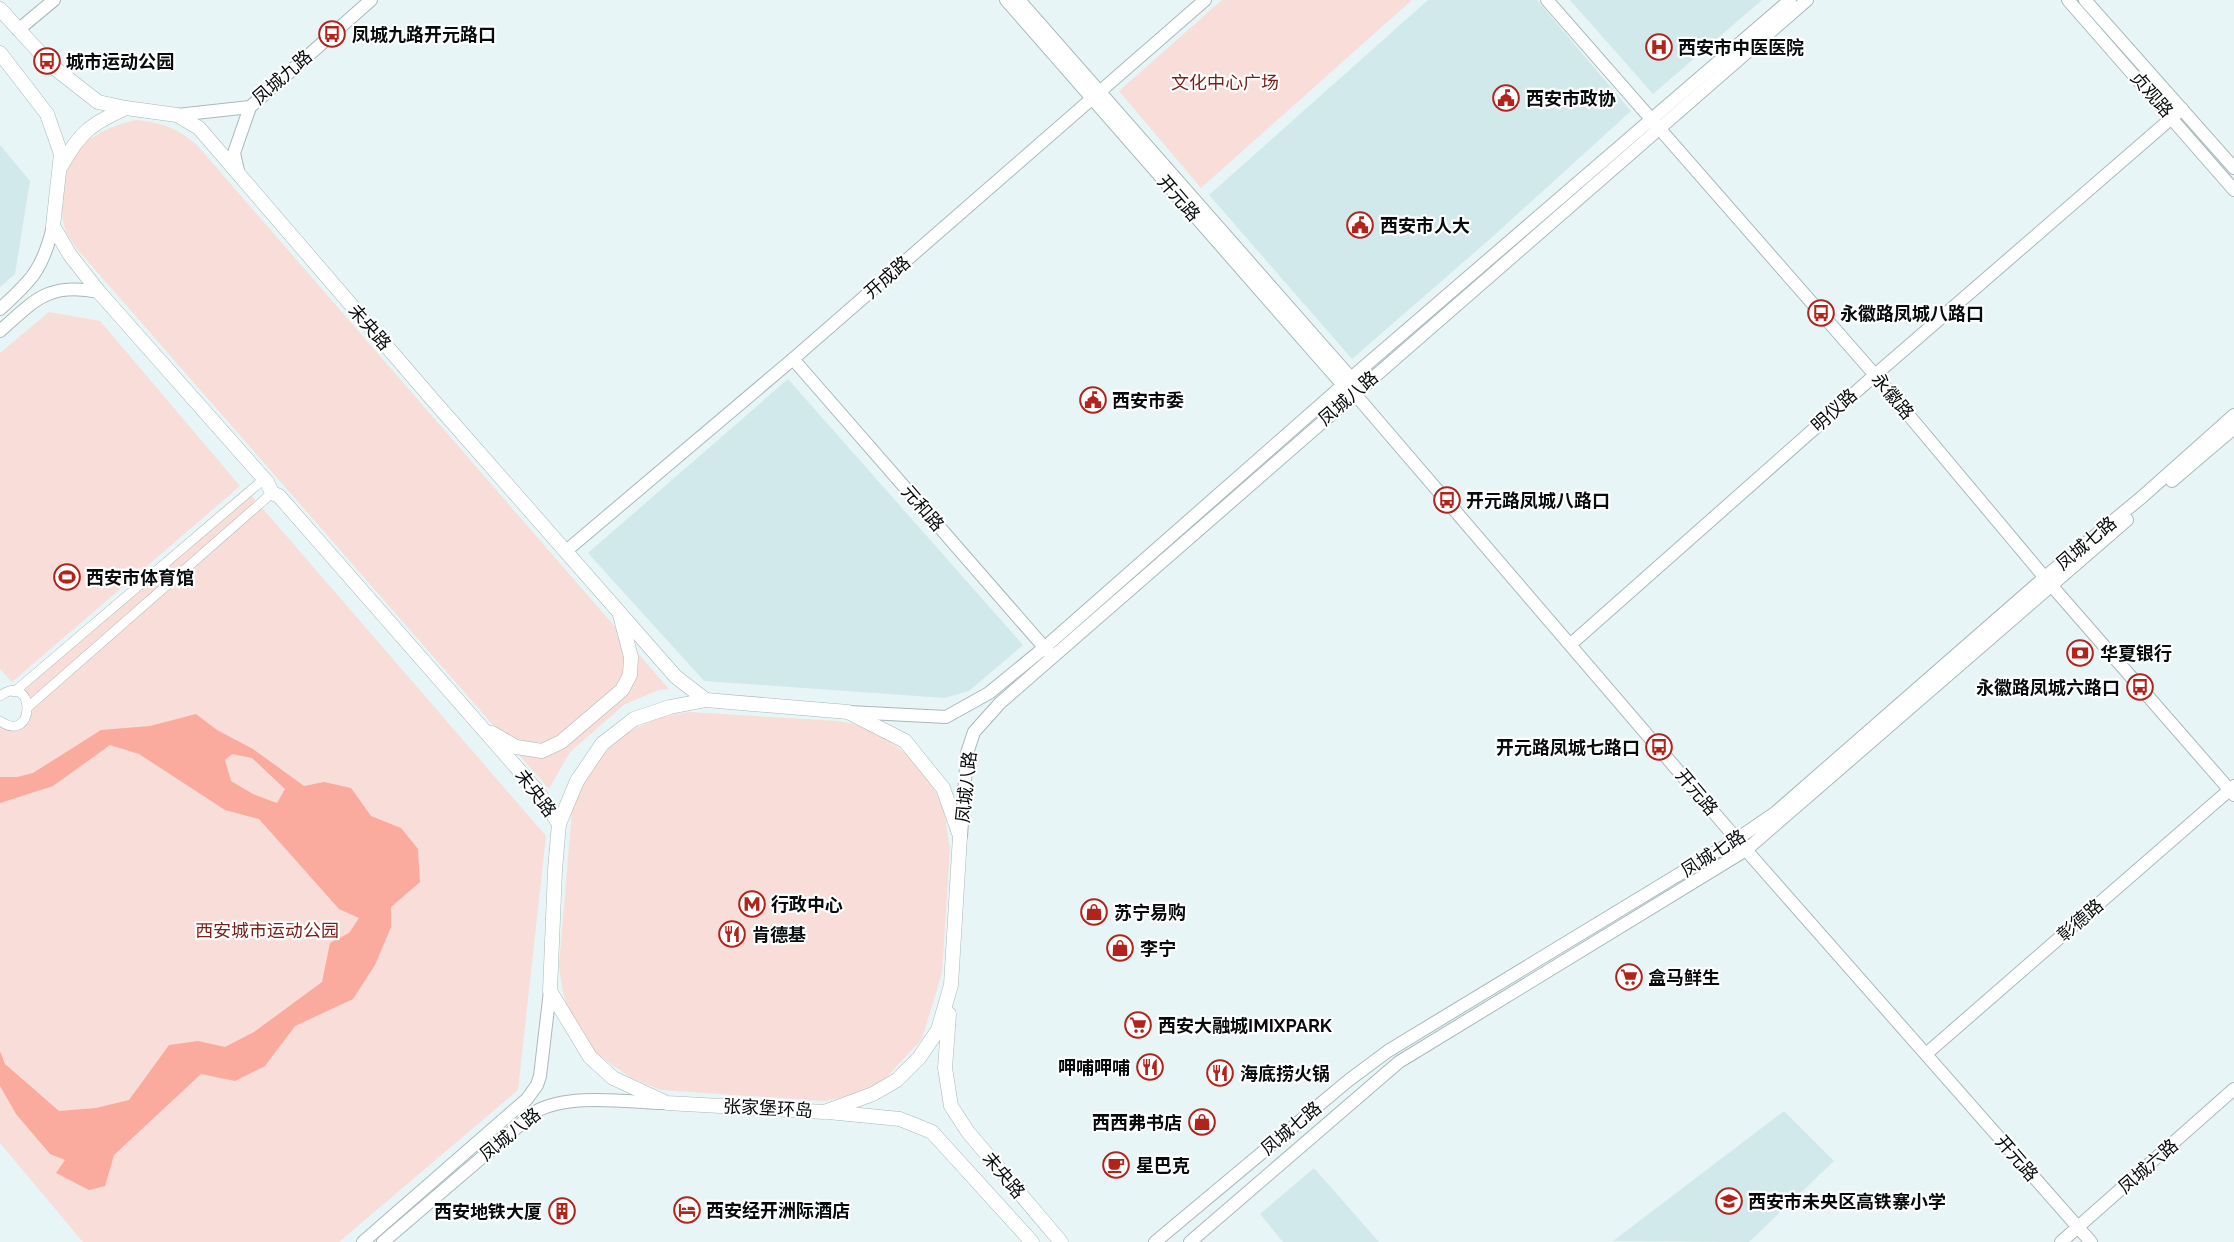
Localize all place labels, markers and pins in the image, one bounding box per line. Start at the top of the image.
bus stop icon: 凤城九路开元路口 [317,19,347,49]
place label: 凤城九路开元路口 [352,24,496,45]
hospital icon: 西安市中医医院 [1644,32,1674,62]
place label: 西安市中医医院 [1678,37,1804,58]
bus stop icon: 城市运动公园 [32,46,62,76]
place label: 城市运动公园 [66,51,174,72]
public building icon: 西安市政协 [1491,83,1521,113]
place label: 西安市政协 [1526,88,1616,109]
public building icon: 西安市人大 [1345,210,1375,240]
place label: 西安市人大 [1380,215,1470,236]
bus stop icon: 永徽路凤城八路口 [1806,298,1836,328]
place label: 永徽路凤城八路口 [1840,303,1984,324]
public building icon: 西安市委 [1078,385,1108,415]
place label: 西安市委 [1112,390,1184,411]
bus stop icon: 开元路凤城八路口 [1432,485,1462,515]
place label: 开元路凤城八路口 [1466,490,1610,511]
sports icon: 西安市体育馆 [52,562,82,592]
place label: 西安市体育馆 [86,567,194,588]
bank icon: 华夏银行 [2065,638,2095,668]
place label: 华夏银行 [2100,643,2172,664]
bus stop icon: 永徽路凤城六路口 [2125,672,2155,702]
place label: 永徽路凤城六路口 [1976,677,2120,698]
bus stop icon: 开元路凤城七路口 [1644,732,1674,762]
place label: 开元路凤城七路口 [1496,737,1640,758]
metro station icon: 行政中心 [737,889,767,919]
place label: 行政中心 [771,894,843,915]
shop icon: 苏宁易购 [1079,897,1109,927]
place label: 苏宁易购 [1114,902,1186,923]
restaurant icon: 肯德基 [717,919,747,949]
place label: 肯德基 [752,924,806,945]
shop icon: 李宁 [1105,933,1135,963]
place label: 李宁 [1140,938,1176,959]
supermarket icon: 盒马鲜生 [1614,962,1644,992]
place label: 盒马鲜生 [1648,967,1720,988]
supermarket icon: 西安大融城IMIXPARK [1123,1010,1153,1040]
place label: 西安大融城IMIXPARK [1158,1015,1333,1036]
restaurant icon: 呷哺呷哺 [1135,1052,1165,1082]
place label: 呷哺呷哺 [1058,1057,1130,1078]
restaurant icon: 海底捞火锅 [1205,1058,1235,1088]
place label: 海底捞火锅 [1240,1063,1330,1084]
shop icon: 西西弗书店 [1187,1107,1217,1137]
place label: 西西弗书店 [1092,1112,1182,1133]
cafe icon: 星巴克 [1101,1150,1131,1180]
place label: 星巴克 [1136,1155,1190,1176]
school or university icon: 西安市未央区高铁寨小学 [1714,1186,1744,1216]
place label: 西安市未央区高铁寨小学 [1748,1191,1946,1212]
hotel icon: 西安经开洲际酒店 [672,1195,702,1225]
building icon: 西安地铁大厦 [547,1196,577,1226]
place label: 西安经开洲际酒店 [706,1200,850,1221]
place label: 西安地铁大厦 [434,1201,542,1222]

